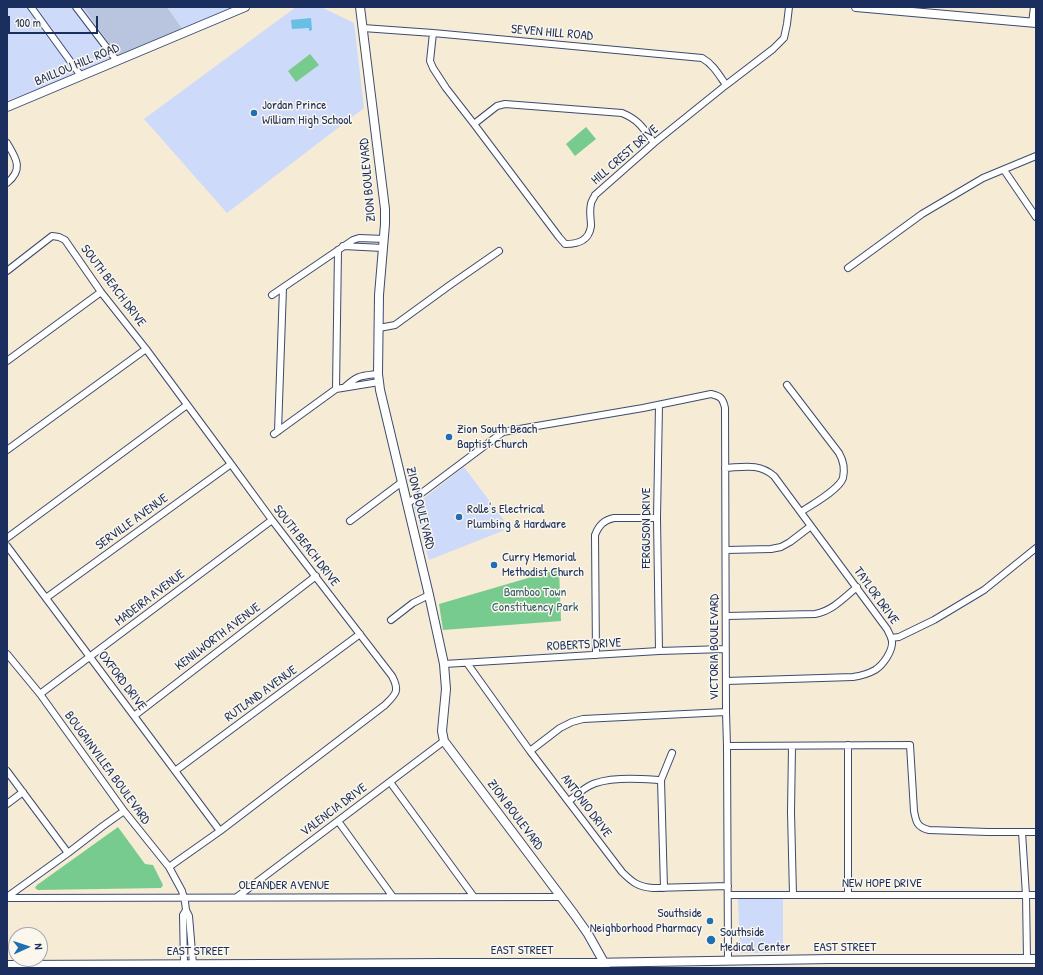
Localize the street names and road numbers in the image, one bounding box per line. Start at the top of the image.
street label: SEVEN HILL ROAD [510,22,594,44]
street label: BAILLOU HILL ROAD [32,40,122,90]
street label: HILL CREST DRIVE [588,122,662,188]
street label: ZION BOULEVARD [357,137,379,223]
street label: SOUTH BEACH DRIVE [77,242,149,330]
street label: ZION BOULEVARD [402,465,438,551]
street label: FERGUSON DRIVE [639,487,655,569]
street label: SERVILLE AVENUE [93,491,171,553]
street label: SOUTH BEACH DRIVE [270,502,342,590]
street label: TAYLOR DRIVE [850,564,902,628]
street label: MADEIRA AVENUE [112,567,188,629]
street label: VICTORIA BOULEVARD [707,594,723,700]
street label: KENILWORTH AVENUE [172,600,264,674]
street label: ROBERTS DRIVE [546,635,622,655]
street label: OXFORD DRIVE [95,648,149,714]
street label: RUTLAND AVENUE [222,663,300,725]
street label: BOUGAINVILLEA BOULEVARD [61,708,153,828]
street label: ANTONIO DRIVE [557,771,615,841]
street label: ZION BOULEVARD [483,777,547,853]
street label: VALENCIA DRIVE [298,780,370,840]
street label: NEW HOPE DRIVE [842,876,922,892]
street label: OLEANDER AVENUE [238,878,330,894]
street label: EAST STREET [814,940,876,956]
street label: EAST STREET [491,943,553,959]
street label: EAST STREET [167,944,229,960]

